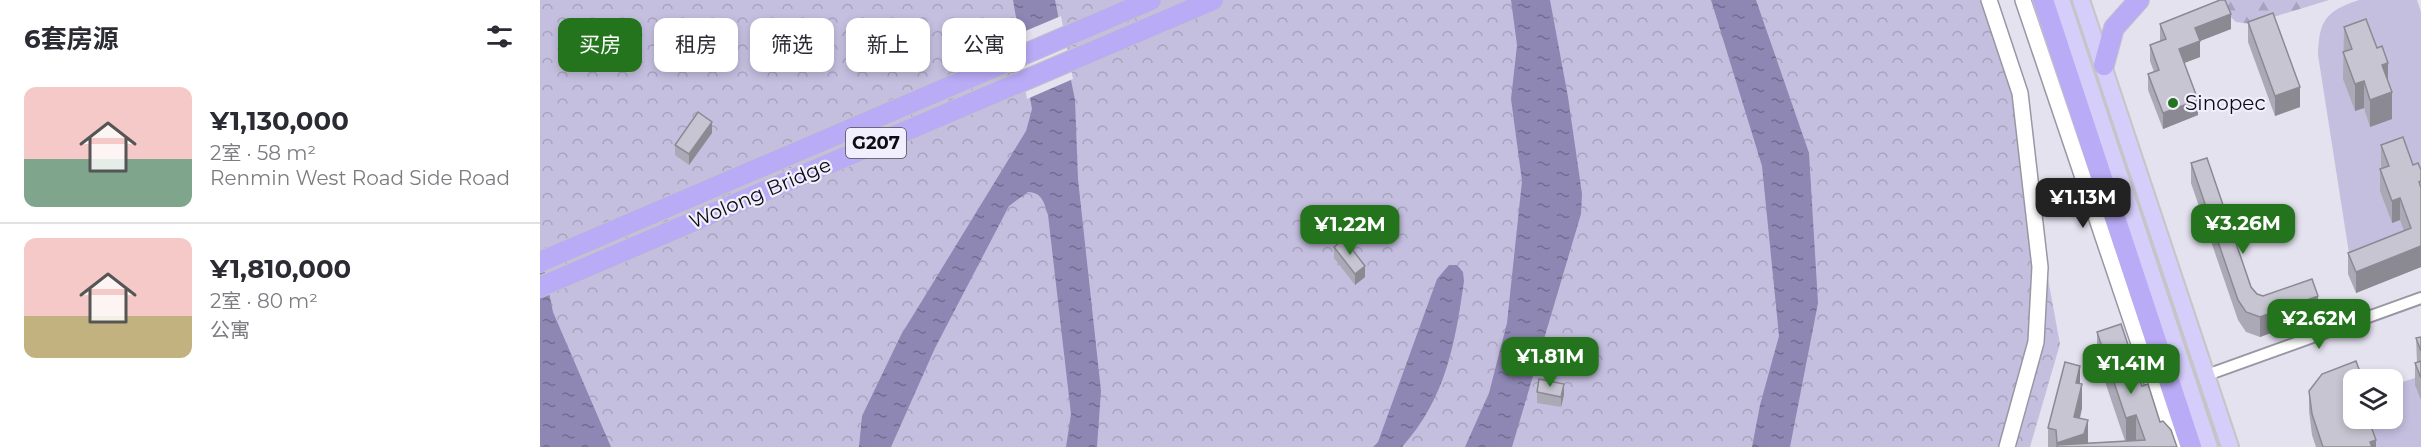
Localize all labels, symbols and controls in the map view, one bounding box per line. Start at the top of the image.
chip: 买房 [558,18,642,72]
chip: 租房 [654,18,738,72]
chip: 筛选 [750,18,834,72]
chip: 新上 [846,18,930,72]
chip: 公寓 [942,18,1026,72]
icon: filters [483,20,516,53]
text: 6套房源 [24,23,119,55]
place label: Sinopec [2185,91,2266,115]
marker: Sinopec [2166,96,2180,110]
text: ¥1,130,000 [210,105,349,137]
icon: home [72,111,144,183]
road number: G207 [846,128,906,158]
text: 2室 · 58 m² [210,141,316,165]
street label: Wolong Bridge [685,152,835,234]
text: Renmin West Road Side Road [210,166,510,190]
pin: ¥1.13M [2034,178,2132,229]
text: ¥1.13M [2050,185,2116,209]
pin: ¥3.26M [2194,204,2292,255]
pin: ¥1.22M [1301,205,1399,256]
text: ¥3.26M [2205,211,2281,235]
text: ¥1.22M [1314,212,1386,236]
text: ¥1,810,000 [210,253,351,285]
icon: home [72,262,144,334]
text: 2室 · 80 m² [210,289,318,313]
pin: ¥2.62M [2270,299,2368,350]
text: ¥2.62M [2281,306,2357,330]
text: 公寓 [210,318,250,342]
pin: ¥1.81M [1501,337,1599,388]
text: ¥1.81M [1516,344,1584,368]
pin: ¥1.41M [2082,344,2180,395]
text: ¥1.41M [2097,351,2165,375]
map controls [2343,369,2403,429]
button: layers [2343,369,2403,429]

